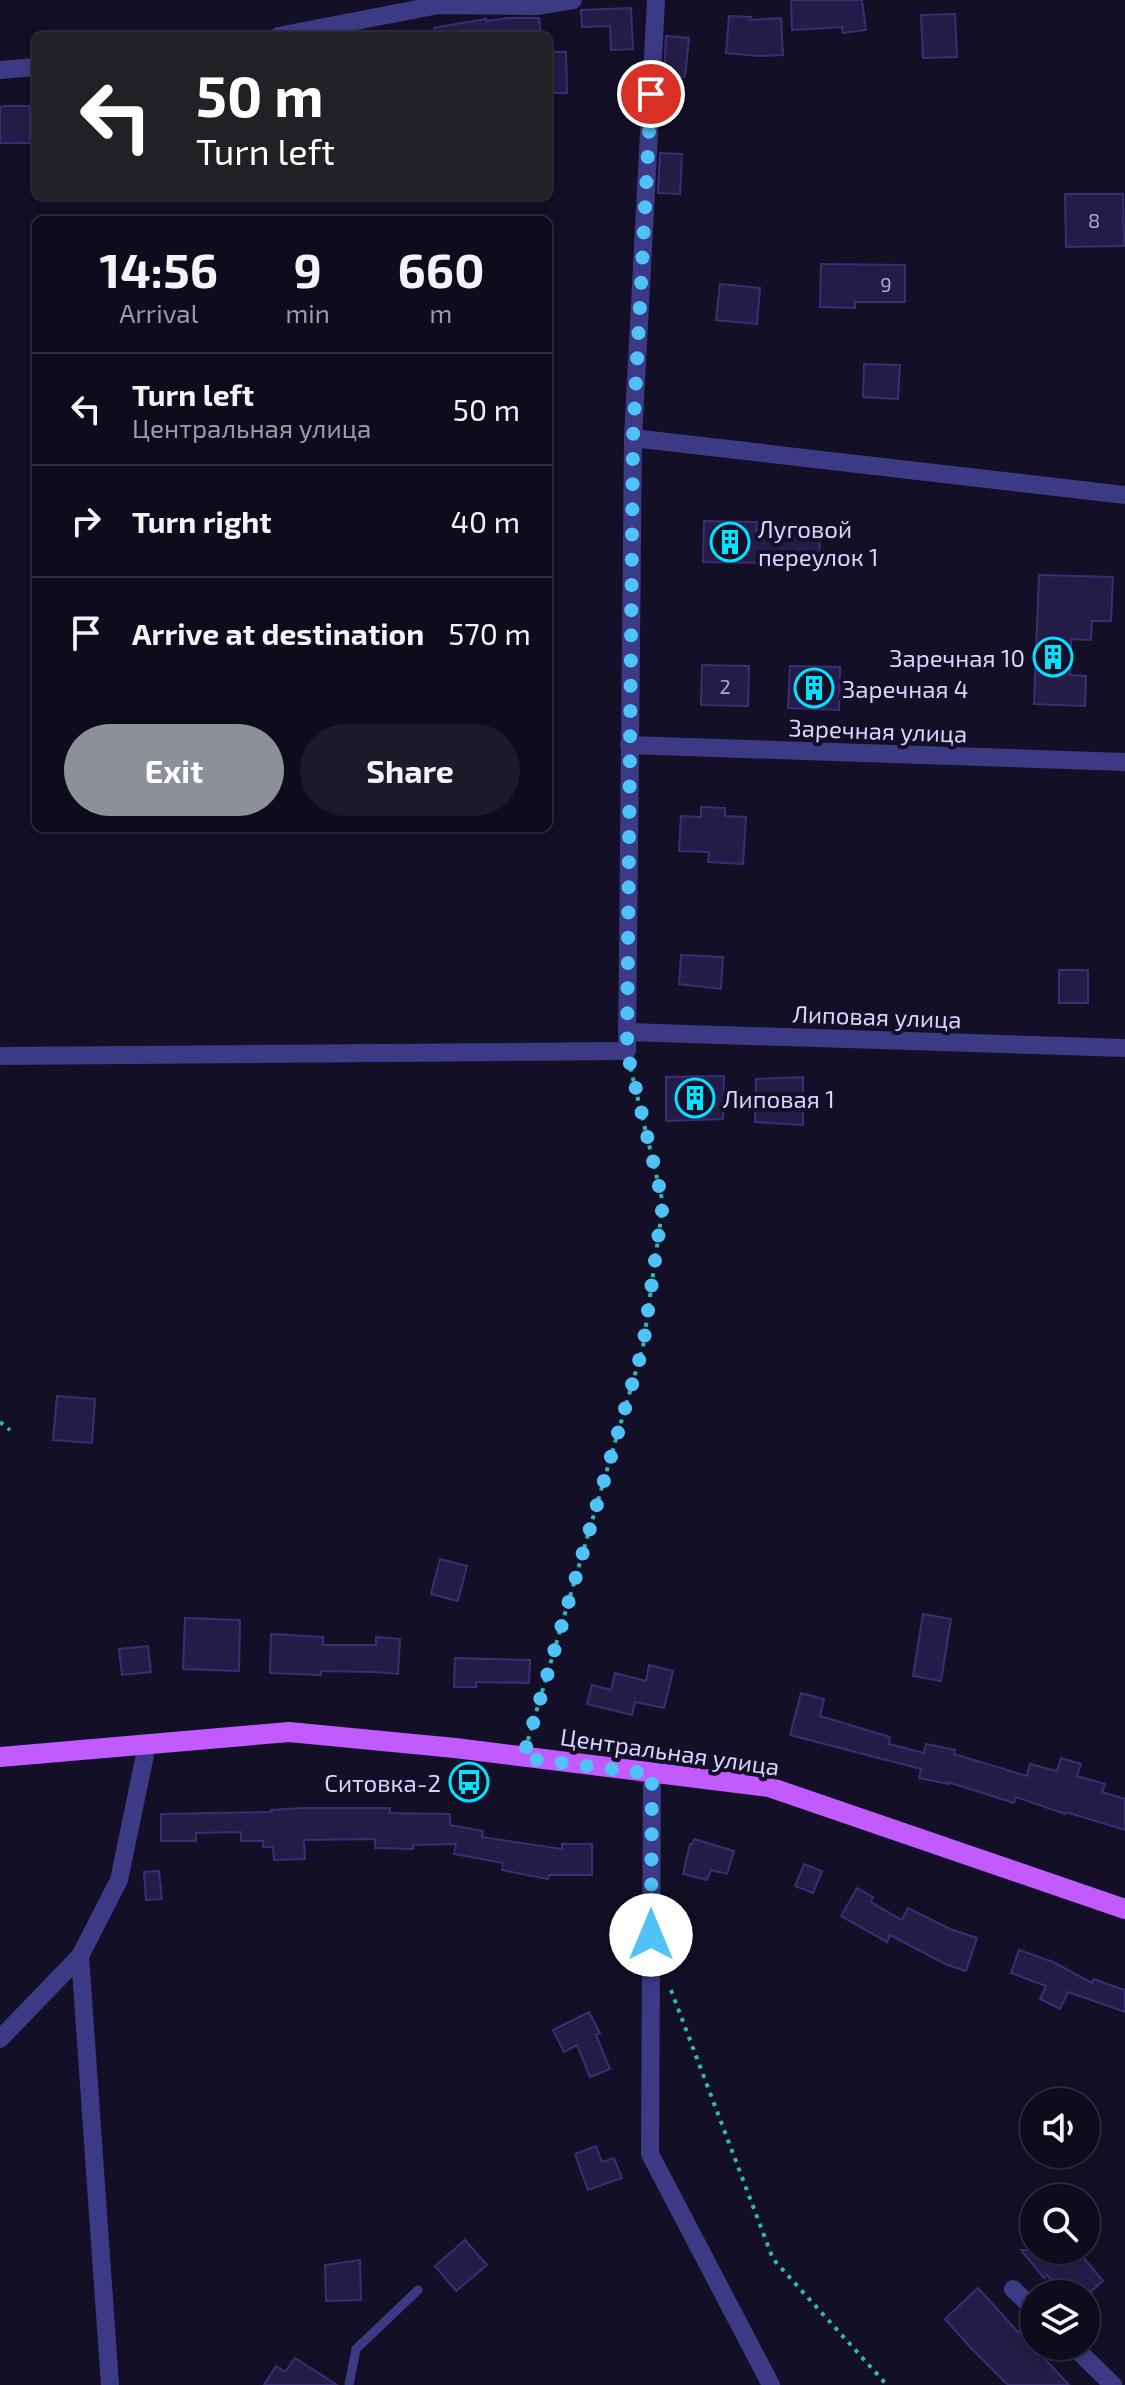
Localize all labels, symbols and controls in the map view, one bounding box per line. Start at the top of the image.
pin [617,60,685,128]
text: 50 m [196,61,324,128]
icon: left [64,64,168,168]
icon: arrive [629,72,673,116]
text: Turn left [196,129,335,172]
house number: 8 [1088,208,1100,232]
text: 14:56 [100,240,218,298]
text: 9 [294,240,322,298]
text: 660 [398,240,484,298]
house number: 9 [880,272,892,296]
text: Arrival [119,297,198,328]
text: min [286,297,330,328]
text: m [430,297,452,328]
text: Turn left [132,376,254,412]
icon: left [64,387,108,431]
text: 50 m [453,391,520,427]
text: Центральная улица [132,412,371,443]
icon: right [64,499,108,543]
text: Turn right [132,503,272,539]
text: 40 m [450,503,520,539]
place label: Луговой переулок 1 [758,514,879,572]
building icon: Луговой переулок 1 [709,521,751,563]
icon: arrive [64,611,108,655]
text: Arrive at destination [132,615,424,651]
text: 570 m [448,615,531,651]
building icon: Заречная 10 [1032,636,1074,678]
place label: Заречная 10 [889,643,1025,672]
building icon: Заречная 4 [793,667,835,709]
house number: 2 [719,674,731,698]
place label: Заречная 4 [842,674,969,703]
street label: Заречная улица [788,712,968,749]
button: Exit [64,724,284,816]
button: Share [300,724,520,816]
street label: Липовая улица [792,999,962,1034]
building icon: Липовая 1 [674,1077,716,1119]
place label: Липовая 1 [723,1084,835,1113]
street label: Центральная улица [558,1721,781,1782]
bus stop icon: Ситовка-2 [448,1761,490,1803]
place label: Ситовка-2 [324,1768,441,1797]
position arrow [609,1893,693,1977]
map controls [1020,2088,1100,2360]
button: sound [1020,2088,1100,2168]
button: search [1020,2184,1100,2264]
button: layers [1020,2280,1100,2360]

